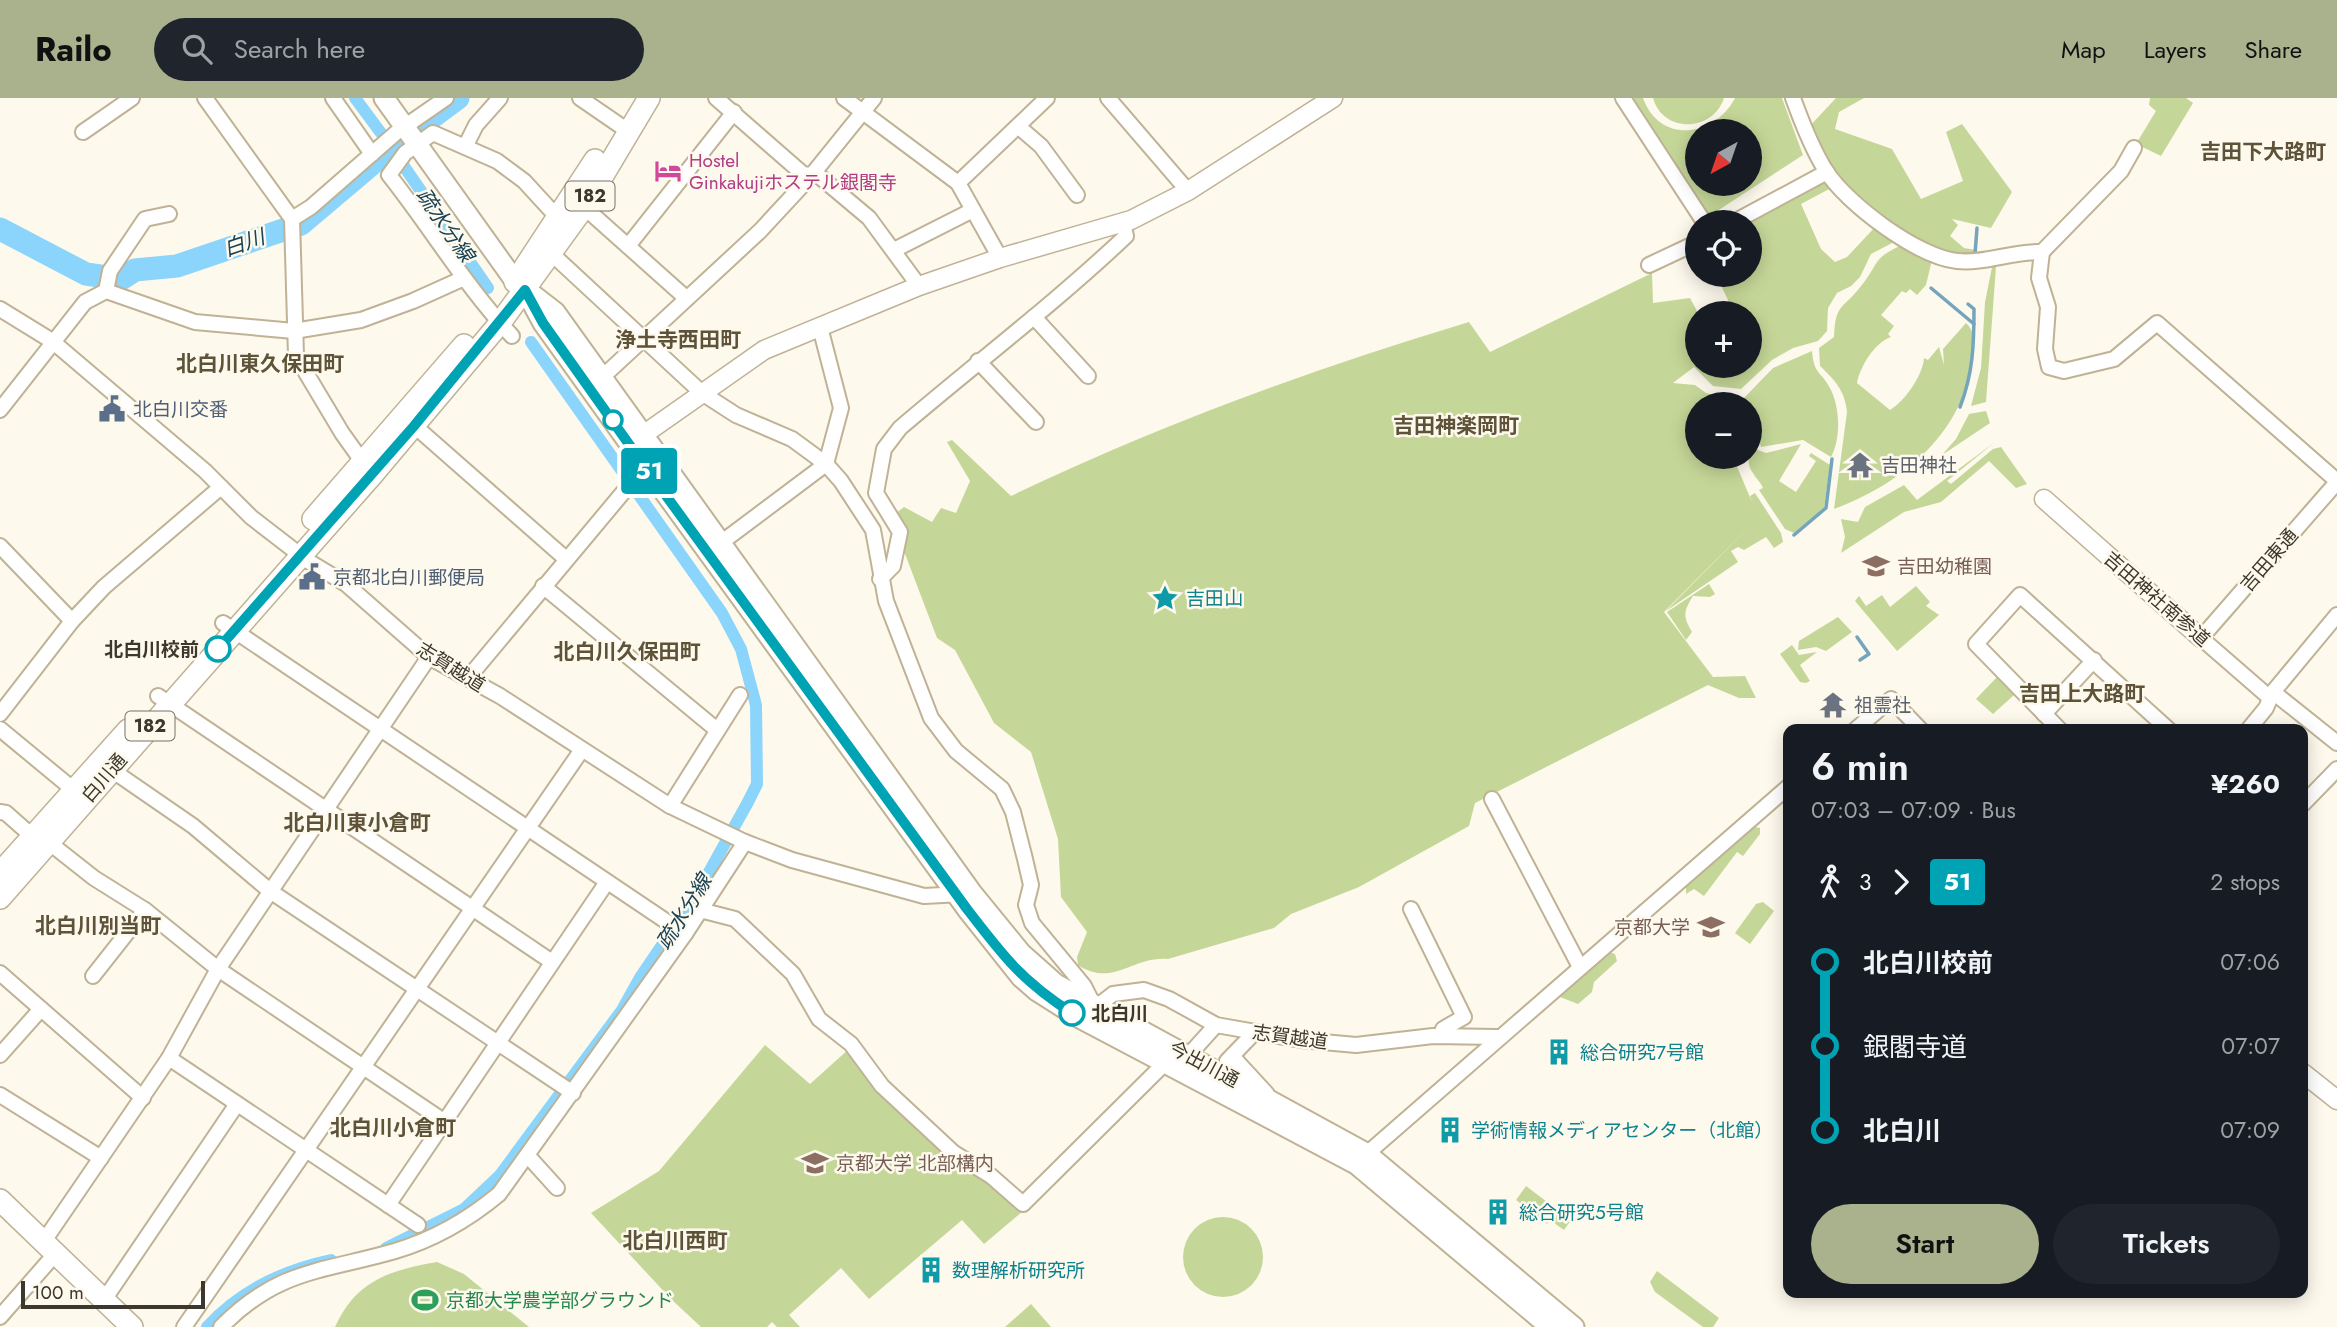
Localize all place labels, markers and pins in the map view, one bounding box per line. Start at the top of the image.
place label: Hostel Ginkakujiホステル銀閣寺 [689,147,897,196]
hotel icon: Hostel Ginkakujiホステル銀閣寺 [653,156,683,186]
public building icon: 北白川交番 [97,394,127,424]
place label: 北白川交番 [133,396,228,423]
unlabelled marker [603,410,623,430]
temple icon: 吉田神社 [1845,450,1875,480]
place label: 吉田神社 [1881,452,1957,479]
school or university icon: 吉田幼稚園 [1861,551,1891,581]
place label: 吉田幼稚園 [1897,553,1992,580]
public building icon: 京都北白川郵便局 [297,562,327,592]
place label: 京都北白川郵便局 [333,564,485,591]
place icon: 吉田山 [1150,583,1180,613]
place label: 吉田山 [1186,585,1243,612]
place label: 北白川校前 [104,636,199,663]
marker: 北白川校前 [205,636,231,662]
temple icon: 祖霊社 [1818,690,1848,720]
place label: 祖霊社 [1854,692,1911,719]
school or university icon: 京都大学 [1696,912,1726,942]
place label: 京都大学 [1614,914,1690,941]
marker: 北白川 [1059,1000,1085,1026]
place label: 北白川 [1091,1000,1148,1027]
building icon: 総合研究7号館 [1544,1037,1574,1067]
place label: 総合研究7号館 [1580,1039,1704,1066]
building icon: 学術情報メディアセンター（北館） [1435,1115,1465,1145]
place label: 学術情報メディアセンター（北館） [1471,1117,1773,1144]
school or university icon: 京都大学 北部構内 [800,1148,830,1178]
place label: 京都大学 北部構内 [836,1150,994,1177]
building icon: 総合研究5号館 [1483,1197,1513,1227]
place label: 総合研究5号館 [1519,1199,1644,1226]
building icon: 数理解析研究所 [916,1255,946,1285]
place label: 数理解析研究所 [952,1257,1085,1284]
sports icon: 京都大学農学部グラウンド [410,1285,440,1315]
place label: 京都大学農学部グラウンド [446,1287,674,1314]

